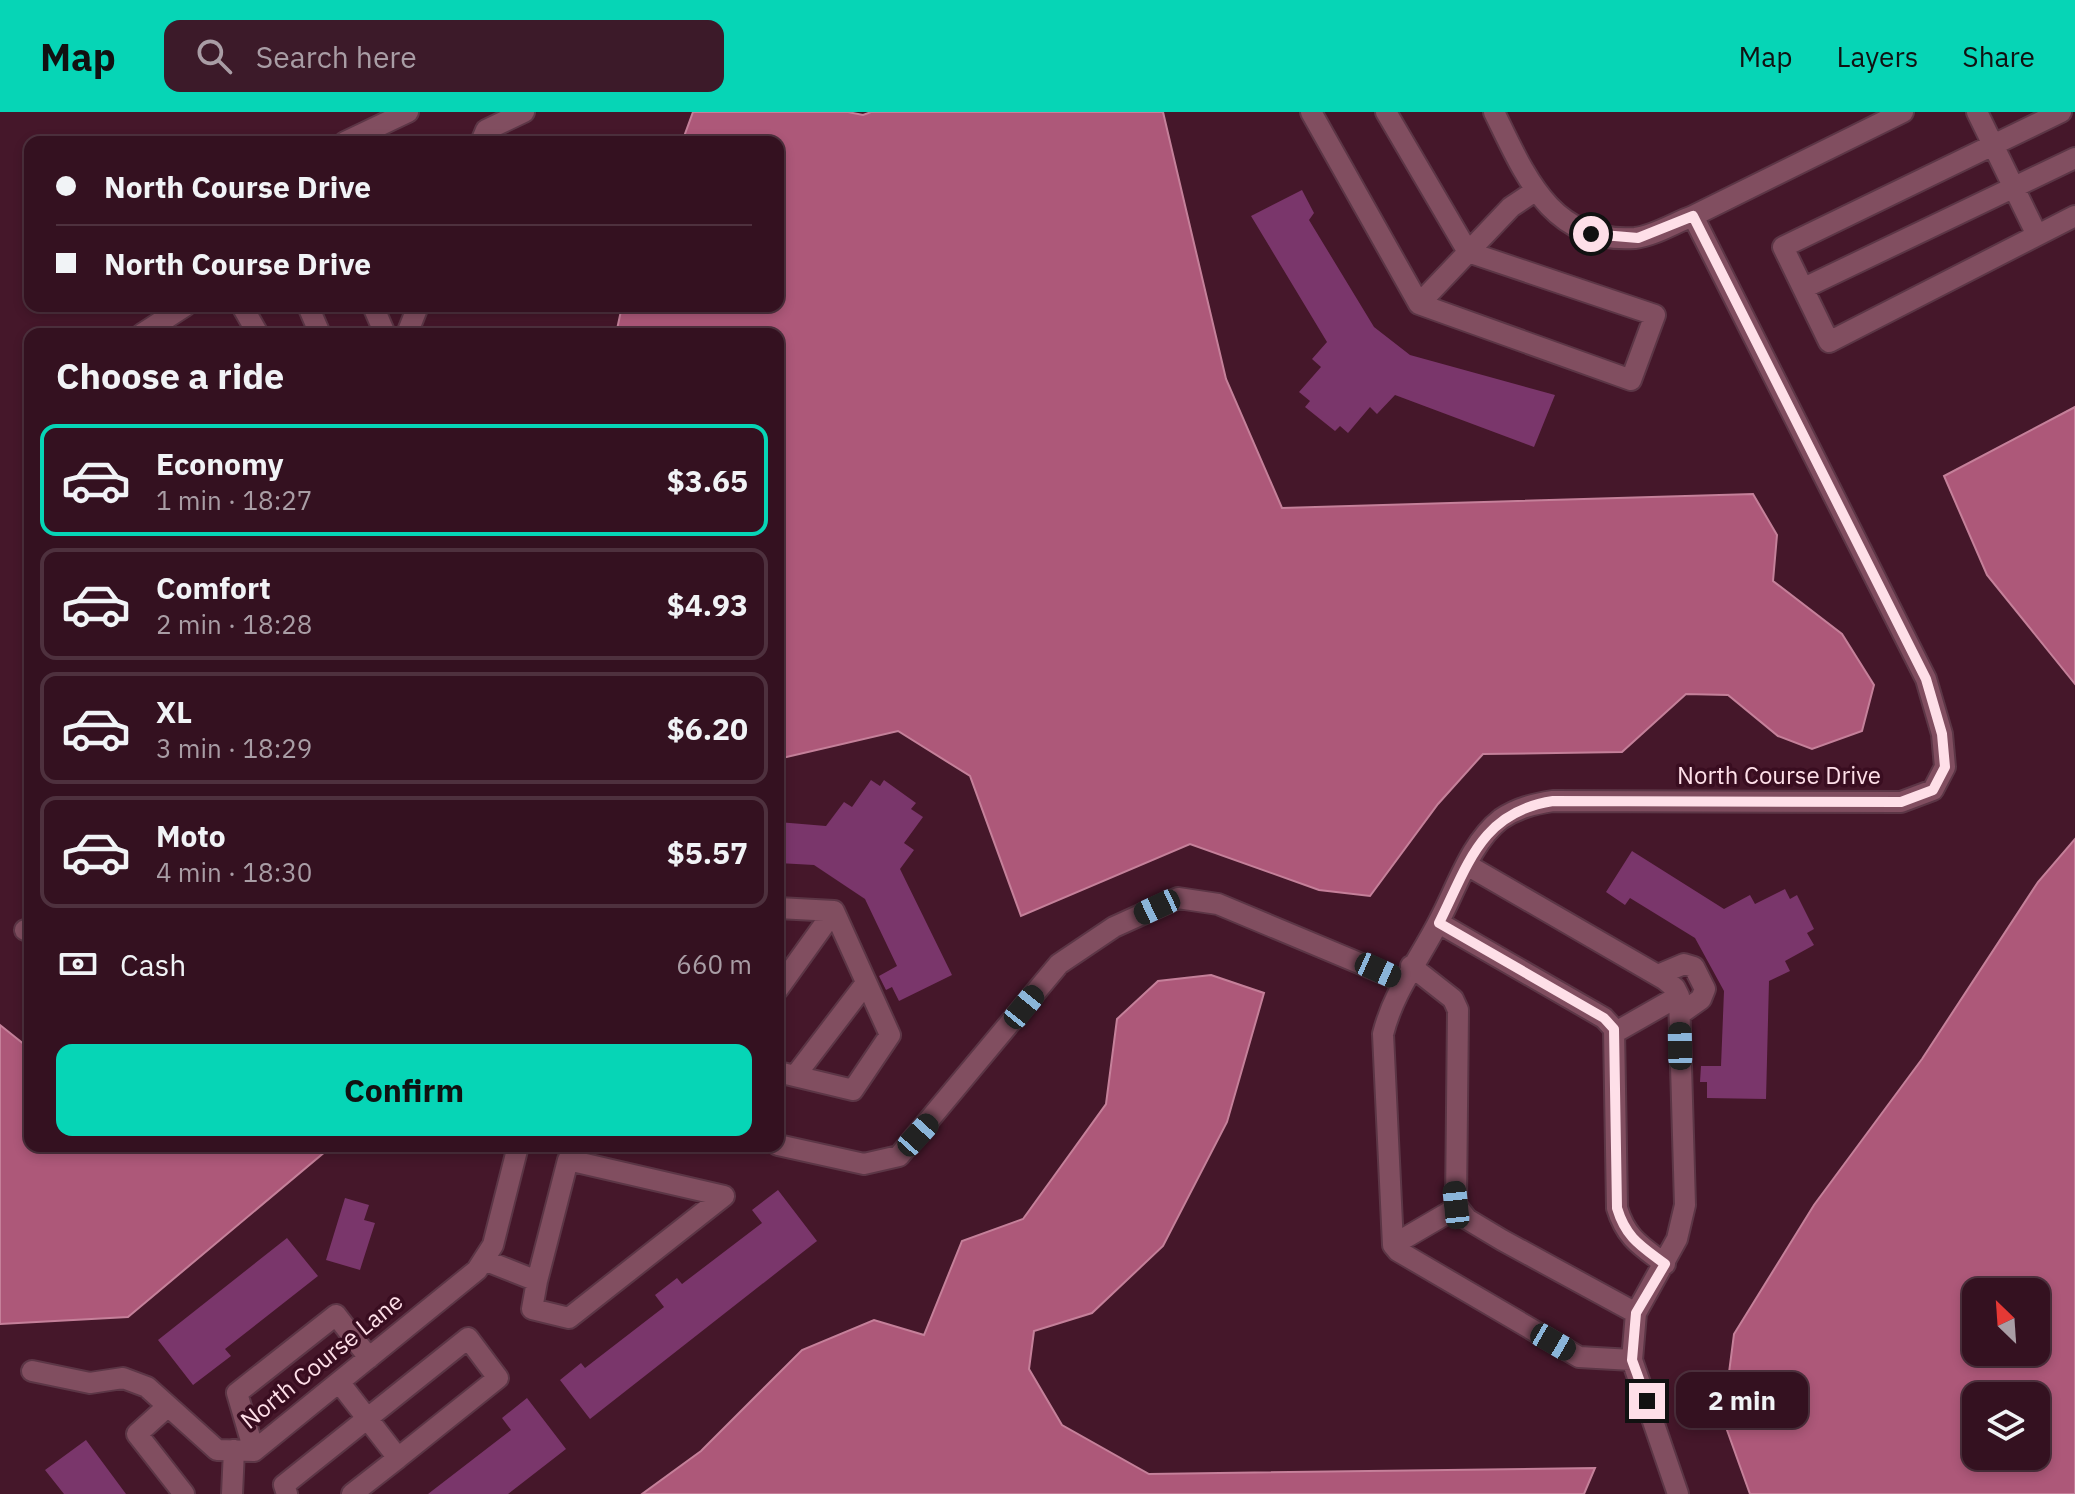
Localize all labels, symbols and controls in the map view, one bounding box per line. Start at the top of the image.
search box [164,20,724,92]
text: Map [40,32,116,81]
icon: search [192,34,236,78]
text: Search here [256,37,417,76]
text: Map [1738,38,1792,75]
text: Layers [1836,38,1918,75]
text: Share [1962,38,2035,75]
text: North Course Drive [104,167,371,206]
route start [1573,216,1609,252]
text: North Course Drive [104,244,371,283]
text: Choose a ride [56,352,284,399]
icon: car [60,444,132,516]
text: Economy [156,444,284,483]
text: $3.65 [667,461,748,500]
text: 1 min · 18:27 [156,483,312,517]
icon: car [60,568,132,640]
text: Comfort [156,568,271,607]
text: $4.93 [667,585,748,624]
text: 2 min · 18:28 [156,607,312,641]
icon: car [60,692,132,764]
text: XL [156,692,192,731]
text: $6.20 [667,709,748,748]
text: 3 min · 18:29 [156,731,312,765]
street label: North Course Drive [1677,759,1881,791]
icon: car [60,816,132,888]
text: Moto [156,816,226,855]
text: $5.57 [667,833,748,872]
text: 4 min · 18:30 [156,855,312,889]
car [1130,886,1184,928]
icon: cash [56,942,100,986]
text: Cash [120,945,186,984]
text: 660 m [676,947,752,981]
car [1351,949,1405,991]
car [1000,981,1048,1033]
car [1668,1022,1692,1070]
button: Confirm [56,1044,752,1136]
car [893,1109,943,1161]
car [1442,1180,1470,1230]
north arrow [1962,1278,2050,1366]
map controls [1962,1278,2050,1470]
street label: North Course Lane [234,1285,409,1436]
car [1526,1320,1580,1364]
callout: 2 min [1675,1373,1807,1429]
button: layers [1962,1382,2050,1470]
route end [1629,1383,1665,1419]
text: 2 min [1708,1383,1776,1417]

